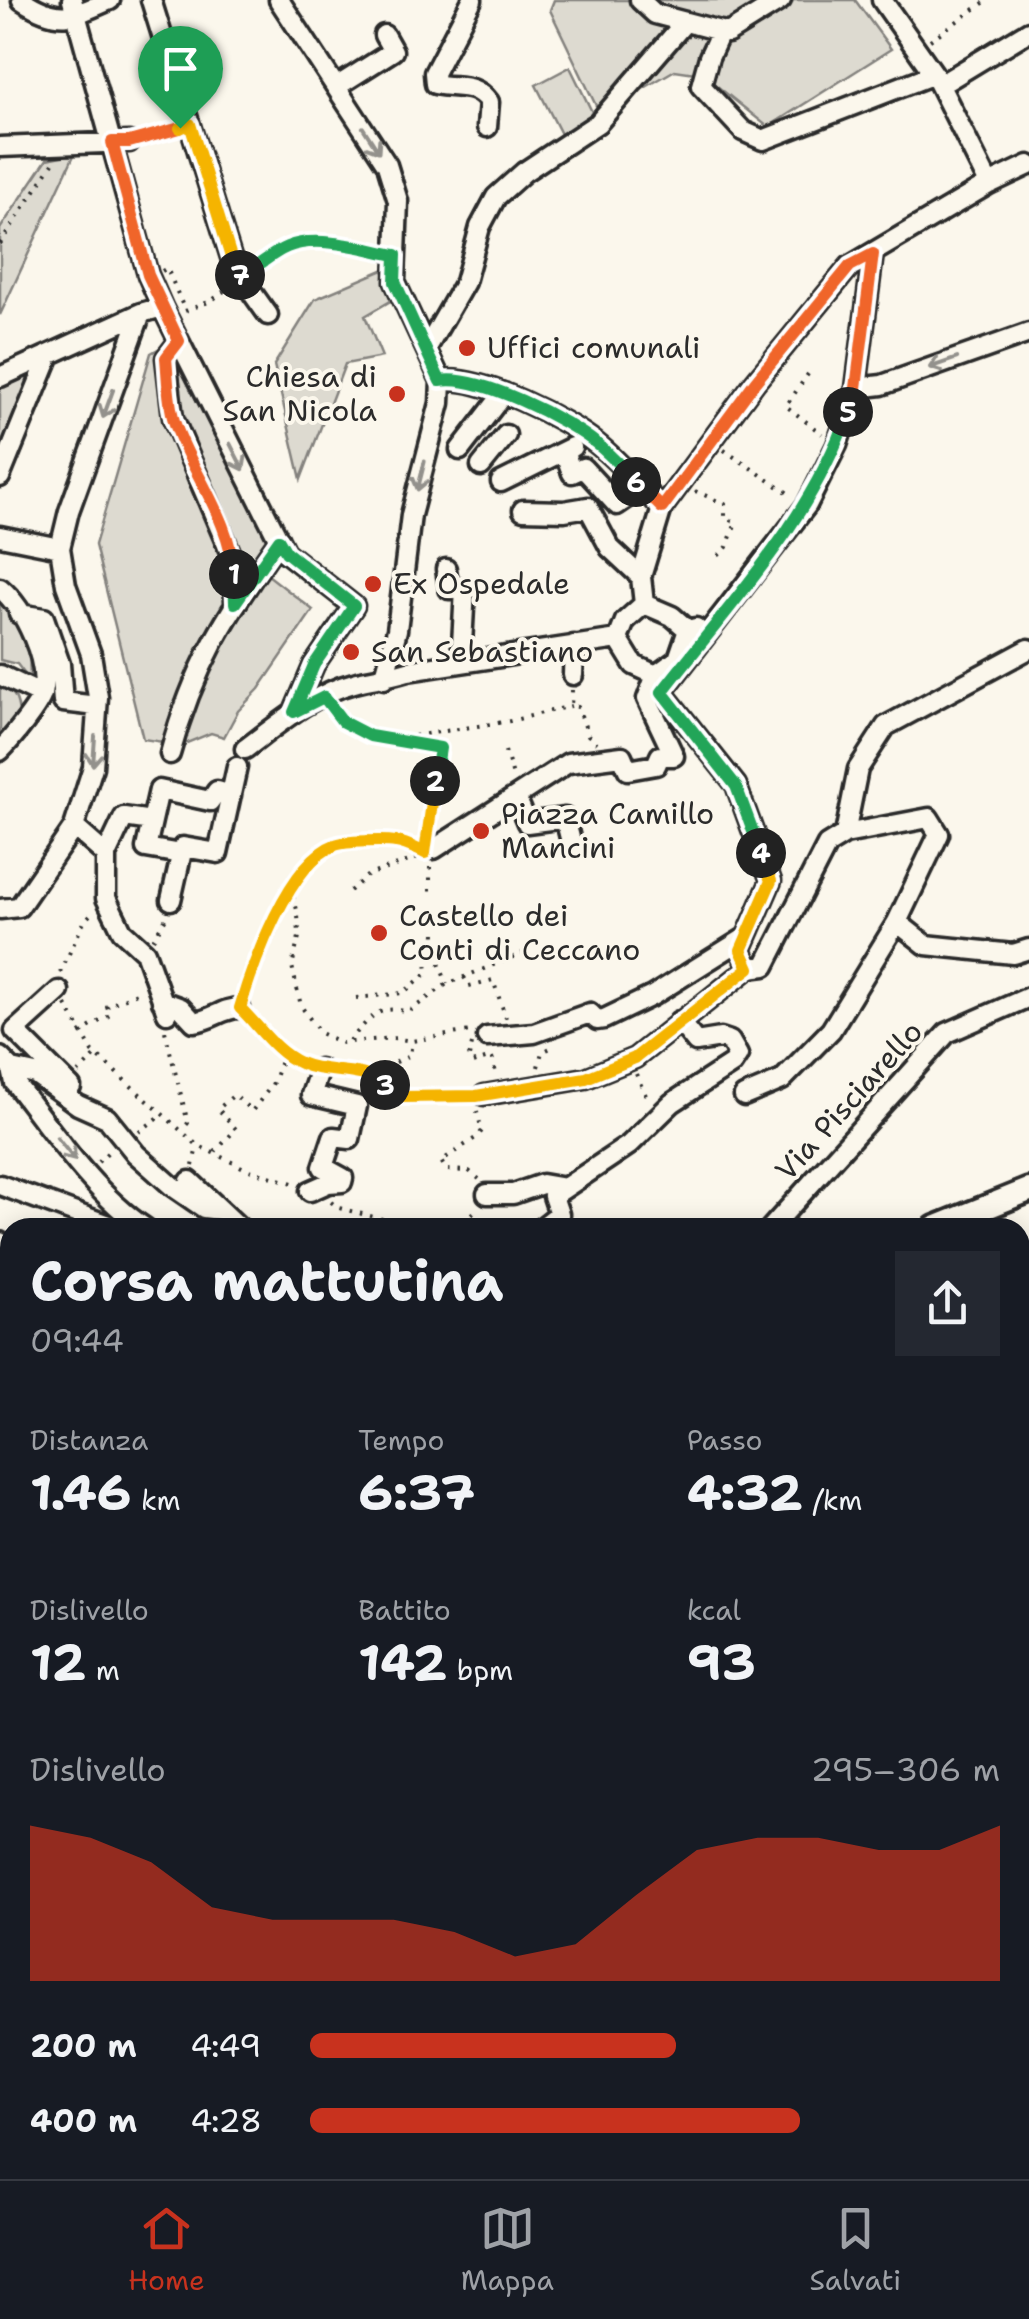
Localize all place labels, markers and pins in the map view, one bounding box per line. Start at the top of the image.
pin [138,26,223,129]
pin: 7 [215,250,265,300]
place label: Uffici comunali [487,327,701,368]
marker: Uffici comunali [456,337,478,359]
place label: Chiesa di San Nicola [222,356,377,431]
marker: Chiesa di San Nicola [386,383,408,405]
pin: 5 [823,387,873,437]
pin: 6 [611,457,661,507]
pin: 1 [209,549,259,599]
place label: Ex Ospedale [393,563,570,604]
marker: Ex Ospedale [362,573,384,595]
place label: San Sebastiano [371,631,593,672]
marker: San Sebastiano [340,641,362,663]
pin: 2 [410,756,460,806]
place label: Piazza Camillo Mancini [501,793,714,868]
marker: Piazza Camillo Mancini [470,820,492,842]
pin: 4 [736,828,786,878]
place label: Castello dei Conti di Ceccano [399,895,640,970]
marker: Castello dei Conti di Ceccano [368,922,390,944]
pin: 3 [360,1060,410,1110]

